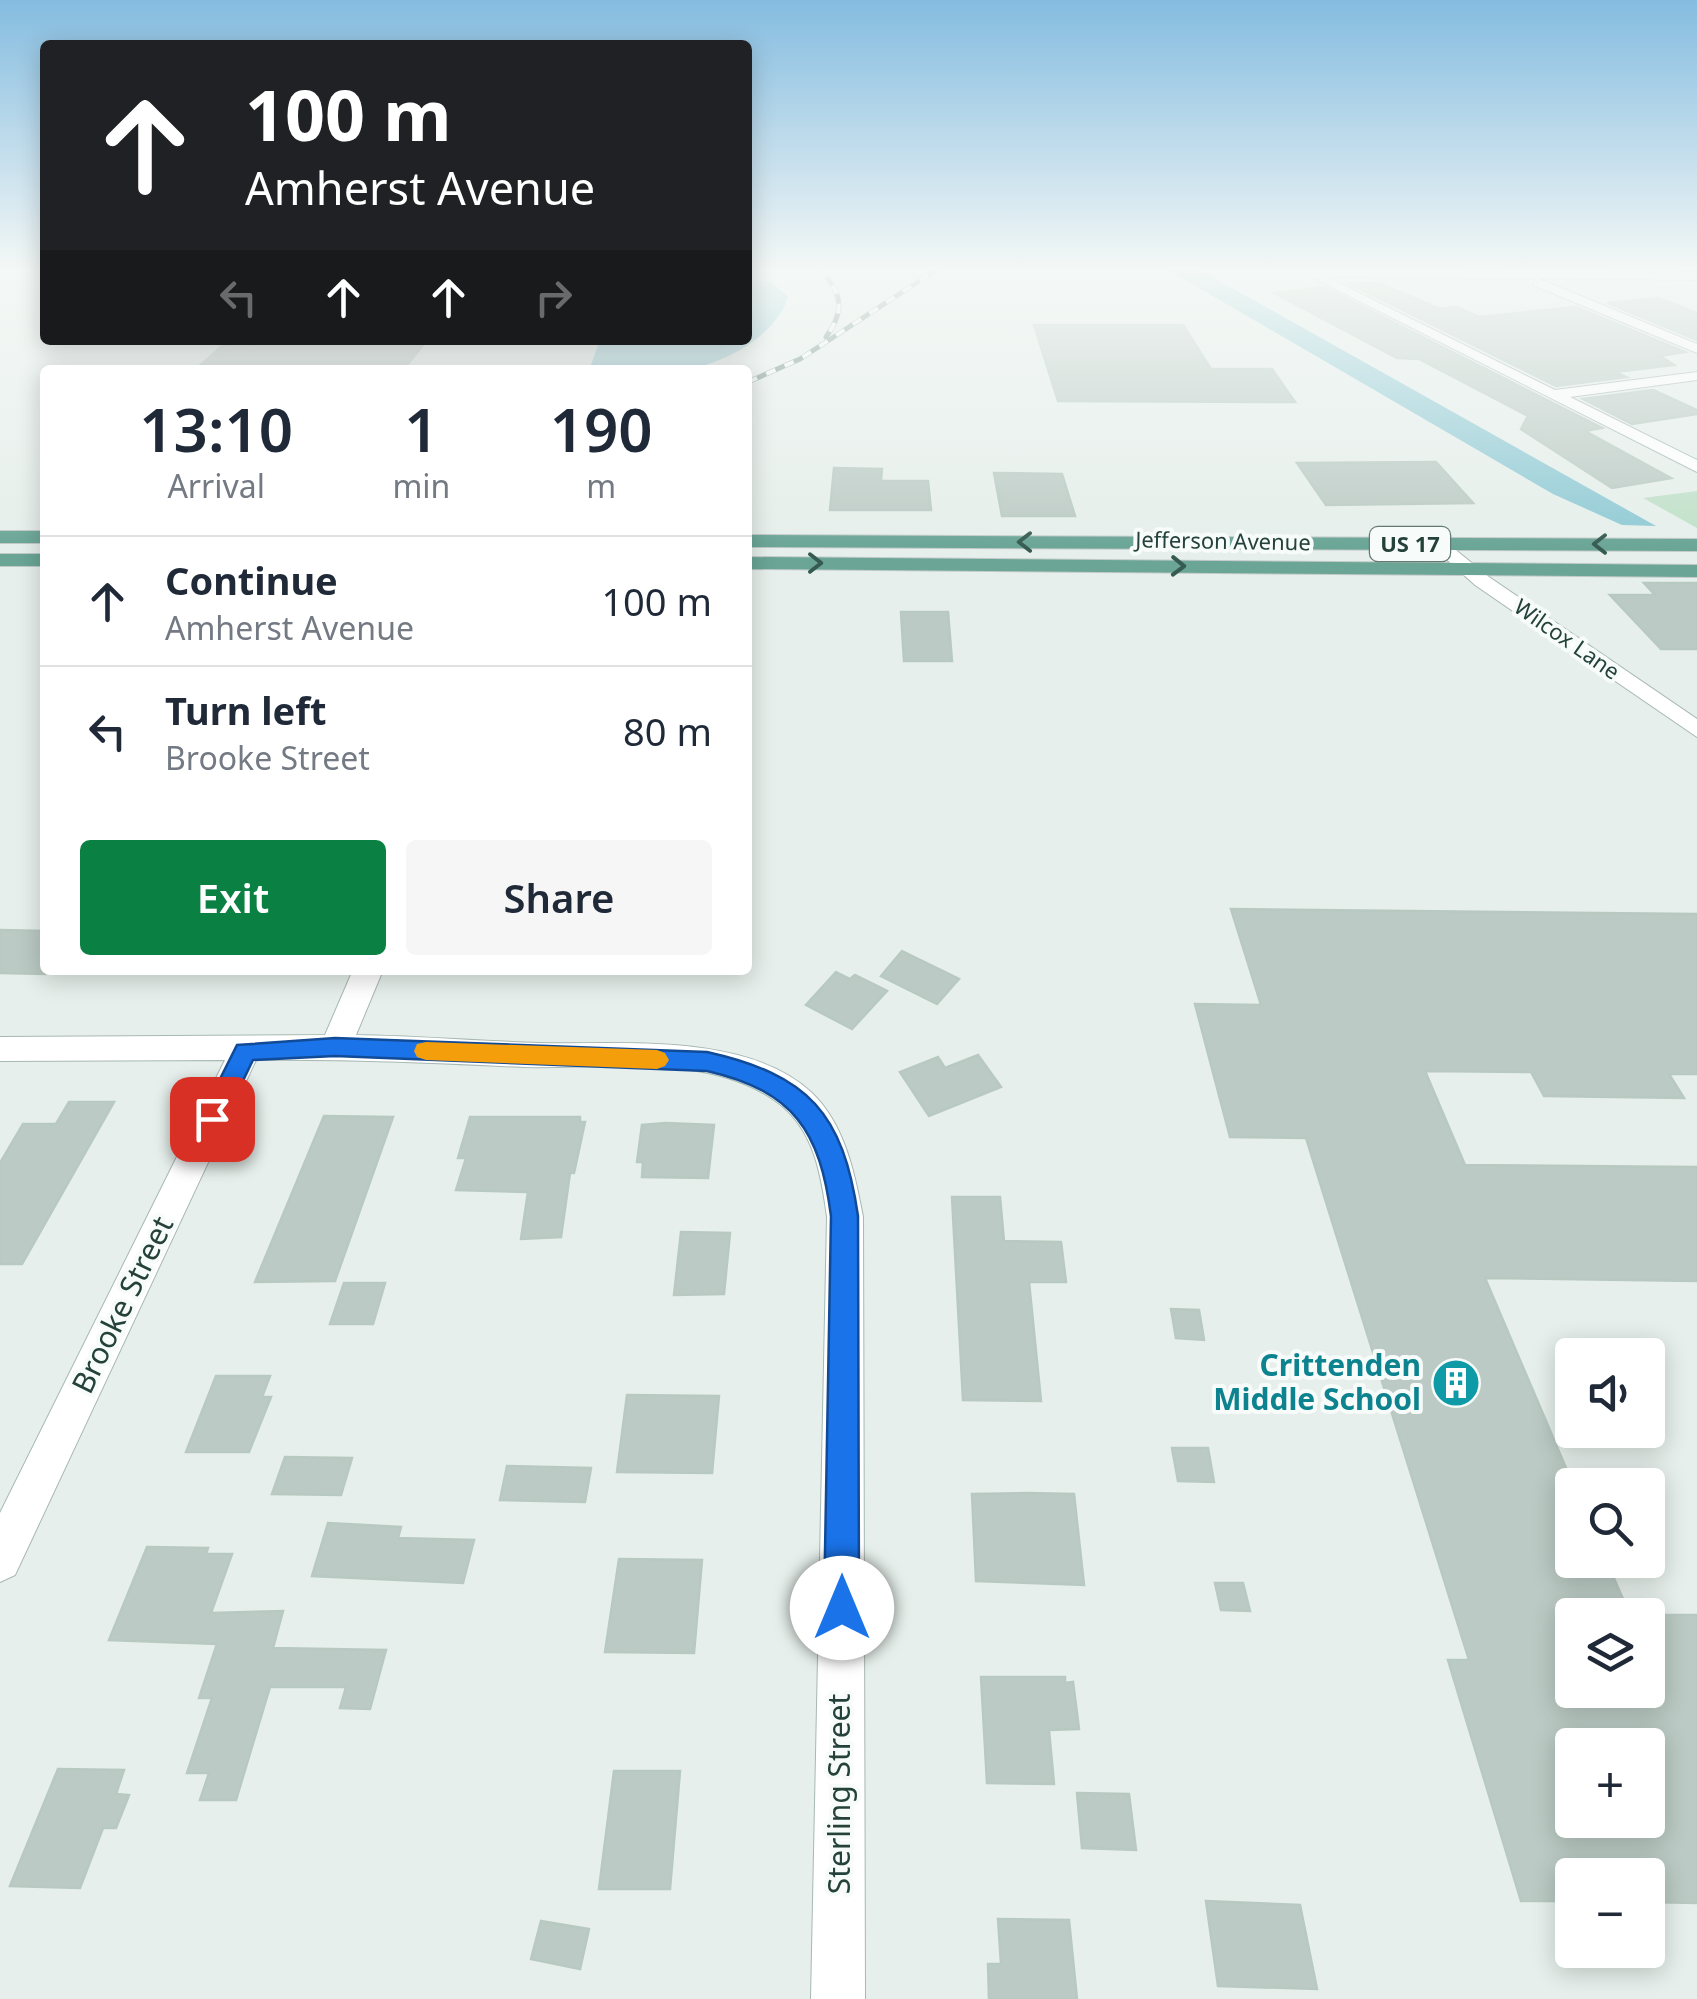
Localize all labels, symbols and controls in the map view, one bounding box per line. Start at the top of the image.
text: 100 m [245,66,452,162]
icon: ahead [80,80,210,210]
text: Amherst Avenue [245,157,595,218]
icon: left [211,270,266,325]
icon: ahead [316,270,371,325]
icon: ahead [421,270,476,325]
icon: right [526,270,581,325]
text: 13:10 [139,388,293,470]
text: 1 [404,388,439,470]
text: 190 [550,388,653,470]
text: Arrival [167,464,265,507]
text: min [392,464,450,507]
text: m [586,464,616,507]
street label: Jefferson Avenue [1133,523,1311,557]
road number: US 17 [1370,527,1450,561]
one-way arrow [1016,531,1032,553]
one-way arrow [1591,533,1606,555]
one-way arrow [808,552,824,574]
text: Continue [165,554,338,606]
one-way arrow [1170,555,1186,576]
icon: ahead [80,574,135,629]
text: 100 m [601,575,712,627]
street label: Wilcox Lane [1509,591,1626,686]
text: Amherst Avenue [165,606,414,649]
text: Turn left [165,684,327,736]
icon: left [80,704,135,759]
text: 80 m [623,705,712,757]
text: Brooke Street [165,736,370,779]
button: Exit [80,840,386,955]
button: Share [406,840,712,955]
pin [170,1077,255,1162]
icon: arrive [185,1092,240,1147]
street label: Brooke Street [61,1209,182,1400]
map controls [1555,1338,1665,1968]
button: sound [1555,1338,1665,1448]
place label: Crittenden Middle School [1213,1344,1421,1419]
building icon: Crittenden Middle School [1430,1357,1482,1409]
button: search [1555,1468,1665,1578]
position arrow [790,1556,894,1660]
button: layers [1555,1598,1665,1708]
street label: Sterling Street [818,1694,859,1894]
button: + [1555,1728,1665,1838]
button: − [1555,1858,1665,1968]

